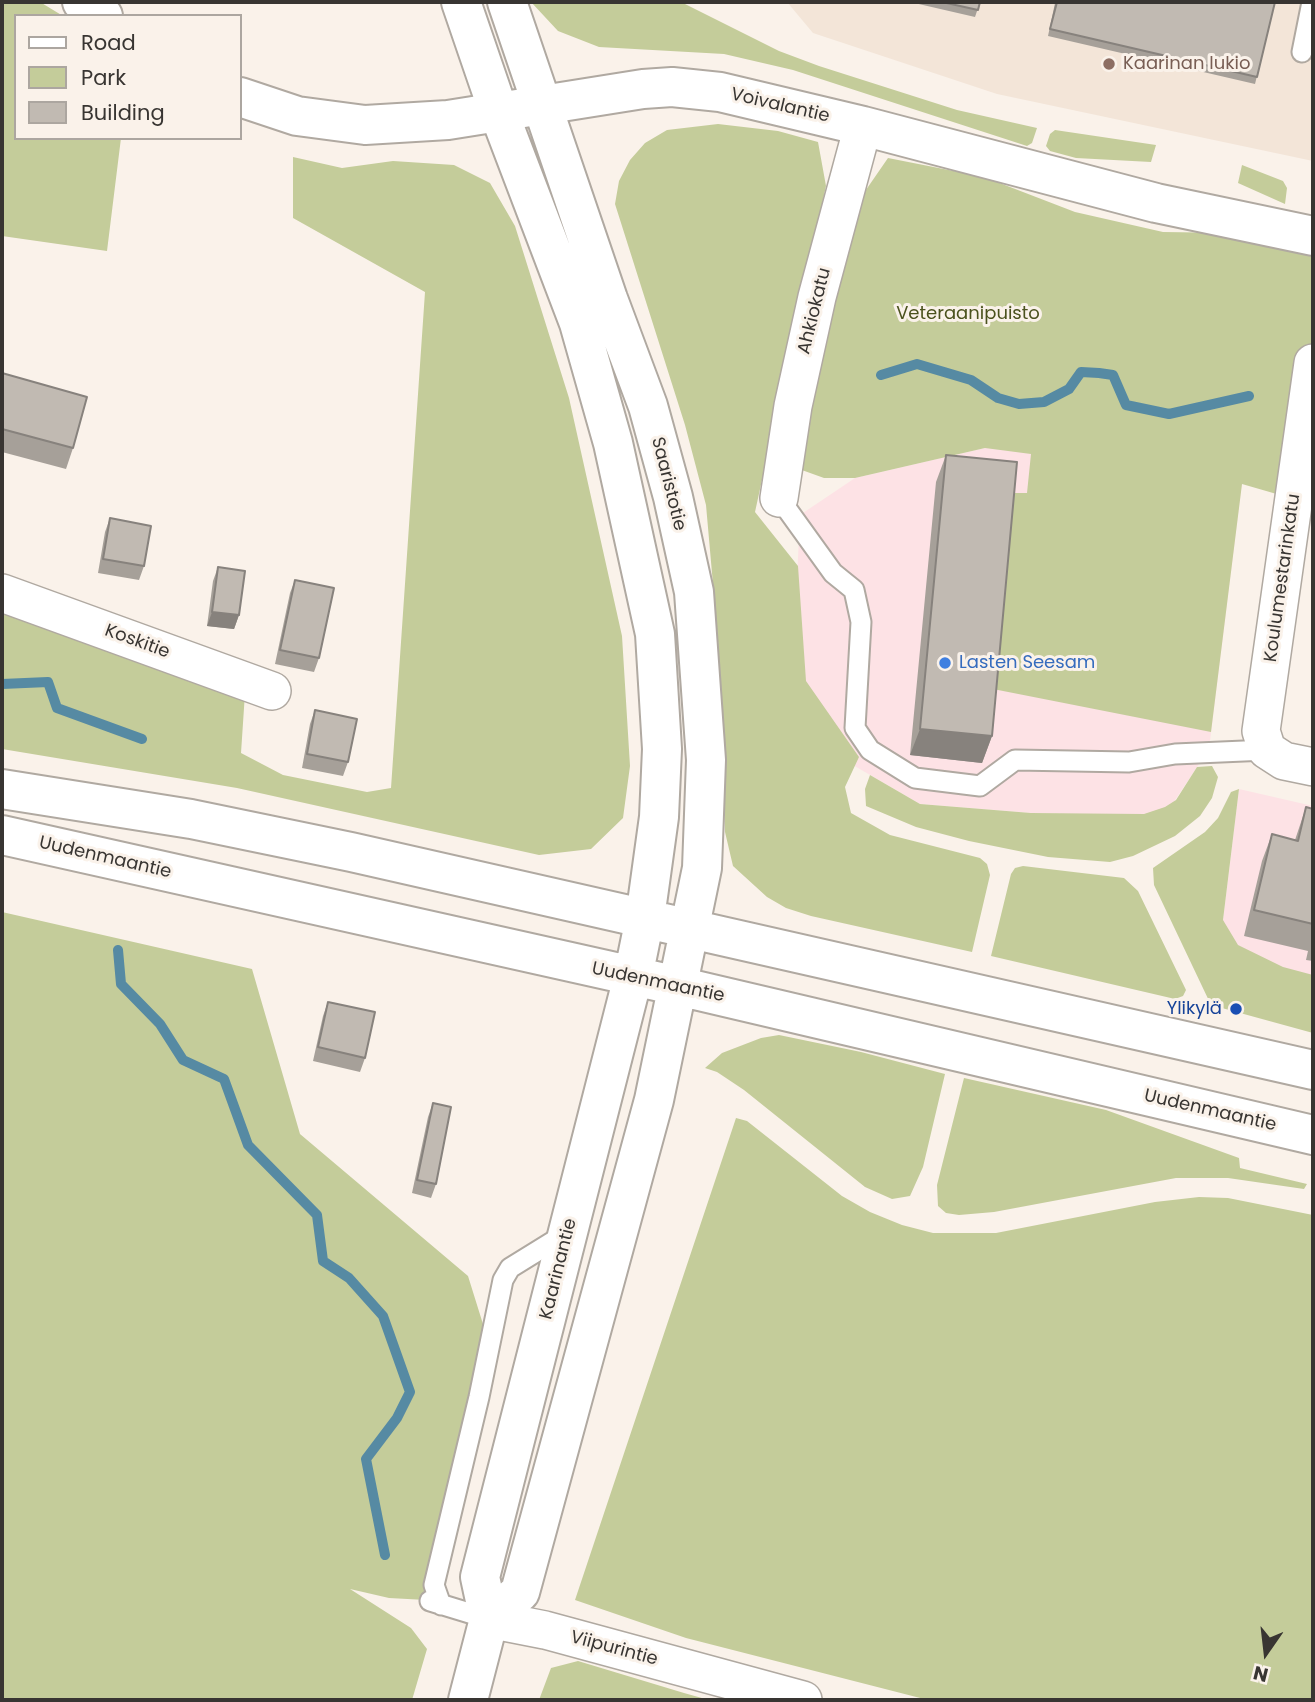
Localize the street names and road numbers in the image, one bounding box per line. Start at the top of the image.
street label: Voivalantie [729,84,831,128]
street label: Ahkiokatu [794,266,836,356]
street label: Saaristotie [646,435,690,533]
street label: Koulumestarinkatu [1260,492,1306,664]
street label: Koskitie [102,620,172,664]
street label: Uudenmaantie [37,832,173,884]
street label: Uudenmaantie [590,958,726,1008]
street label: Uudenmaantie [1142,1085,1278,1137]
street label: Kaarinantie [536,1216,582,1322]
street label: Viipurintie [568,1627,660,1671]

